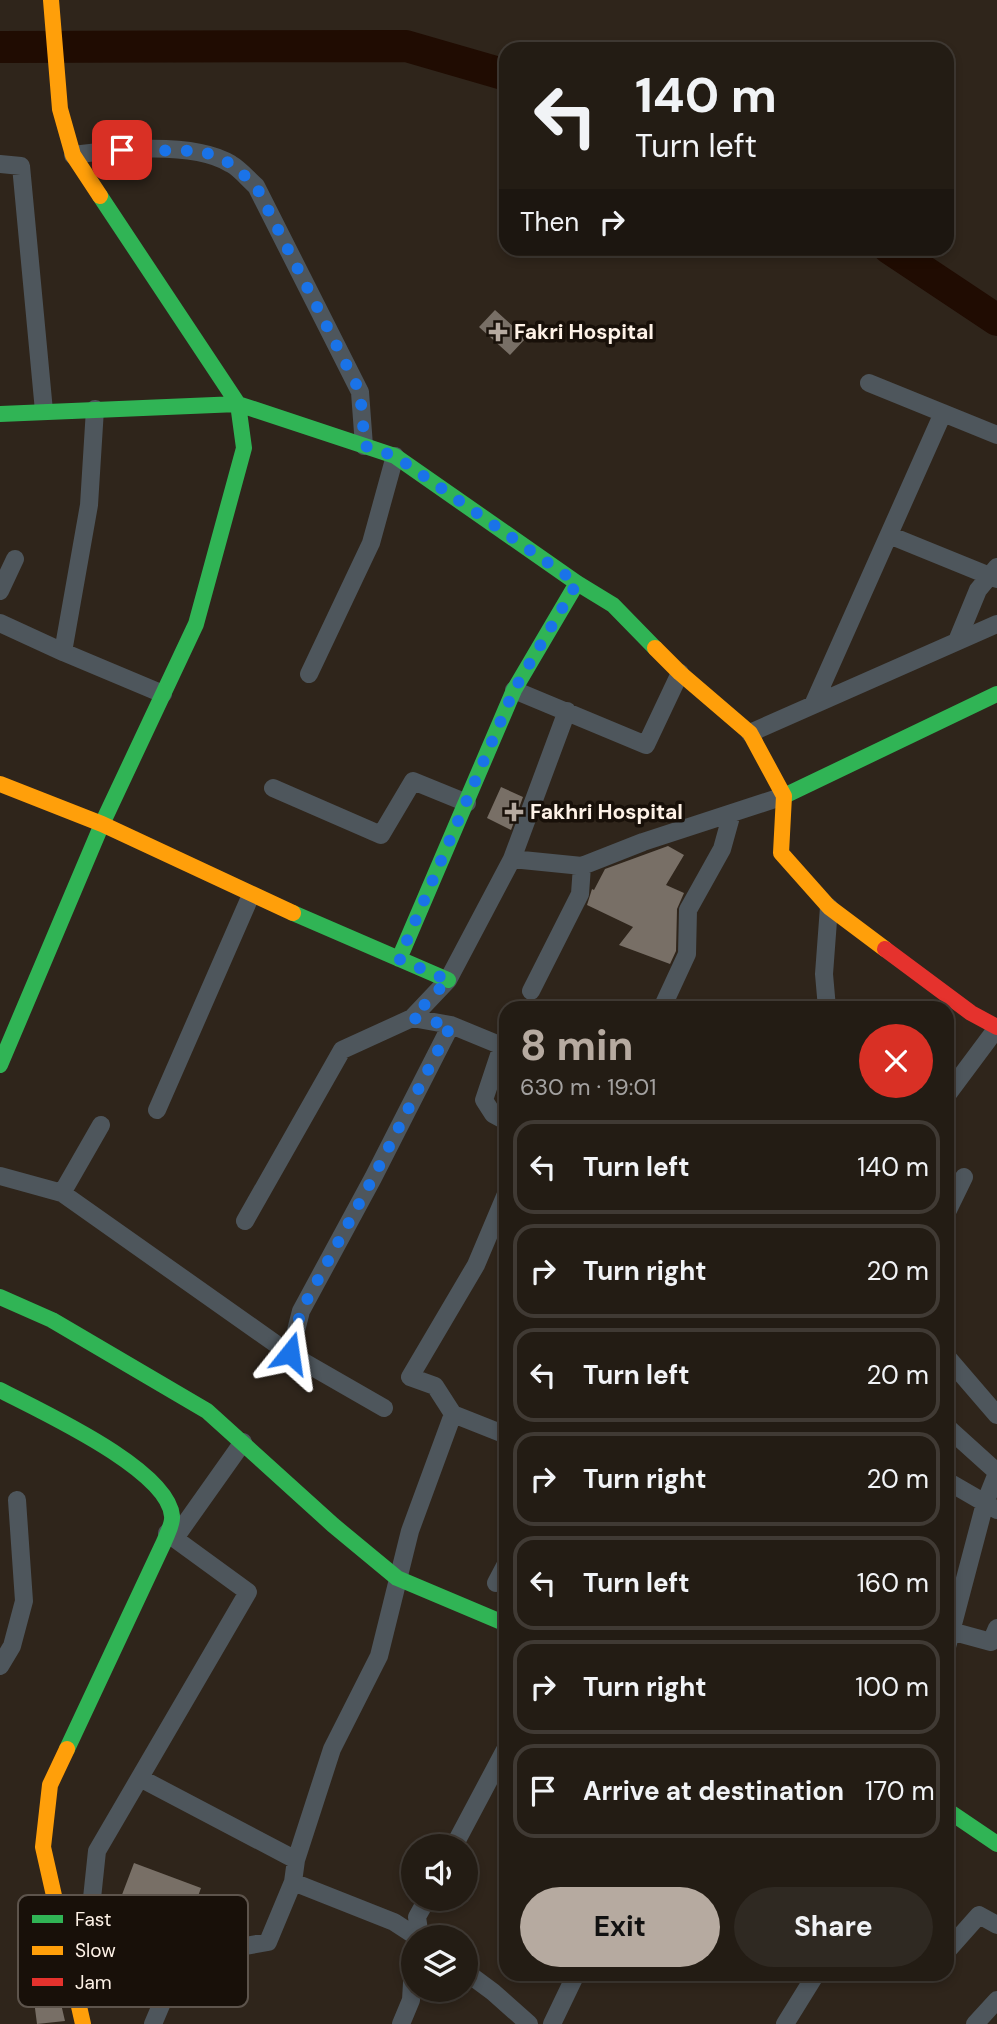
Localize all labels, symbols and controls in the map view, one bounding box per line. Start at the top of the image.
text: 140 m [635,63,777,127]
icon: left [520,70,611,161]
pin [92,120,152,180]
text: Turn left [635,125,757,167]
icon: arrive [103,131,141,169]
icon: right [593,203,631,241]
text: Then [520,205,579,239]
place label: Fakri Hospital [514,318,654,346]
marker: Fakri Hospital [488,322,508,342]
place label: Fakhri Hospital [530,798,683,826]
marker: Fakhri Hospital [504,802,524,822]
text: 8 min [520,1018,633,1073]
button: close [859,1024,933,1098]
text: 630 m · 19:01 [520,1072,656,1102]
icon: left [524,1148,562,1186]
text: Turn left [583,1150,690,1184]
text: 140 m [857,1150,929,1184]
icon: right [524,1252,562,1290]
text: Turn right [583,1254,707,1288]
text: 20 m [866,1254,929,1288]
position arrow [253,1316,327,1390]
icon: left [524,1356,562,1394]
text: Turn left [583,1358,690,1392]
text: 20 m [866,1358,929,1392]
icon: right [524,1460,562,1498]
text: Turn right [583,1462,707,1496]
text: 20 m [866,1462,929,1496]
icon: left [524,1564,562,1602]
text: Turn left [583,1566,690,1600]
text: 160 m [857,1566,929,1600]
icon: right [524,1668,562,1706]
text: Turn right [583,1670,707,1704]
text: 100 m [855,1670,929,1704]
icon: arrive [524,1772,562,1810]
text: Arrive at destination [583,1774,844,1808]
text: 170 m [865,1774,935,1808]
map controls [401,1834,478,2002]
button: sound [401,1834,478,1911]
button: Exit [520,1887,720,1967]
button: Share [734,1887,933,1967]
legend [18,1895,248,2007]
text: Fast [75,1907,111,1932]
button: layers [401,1925,478,2002]
text: Slow [75,1938,116,1963]
text: Jam [75,1970,112,1995]

